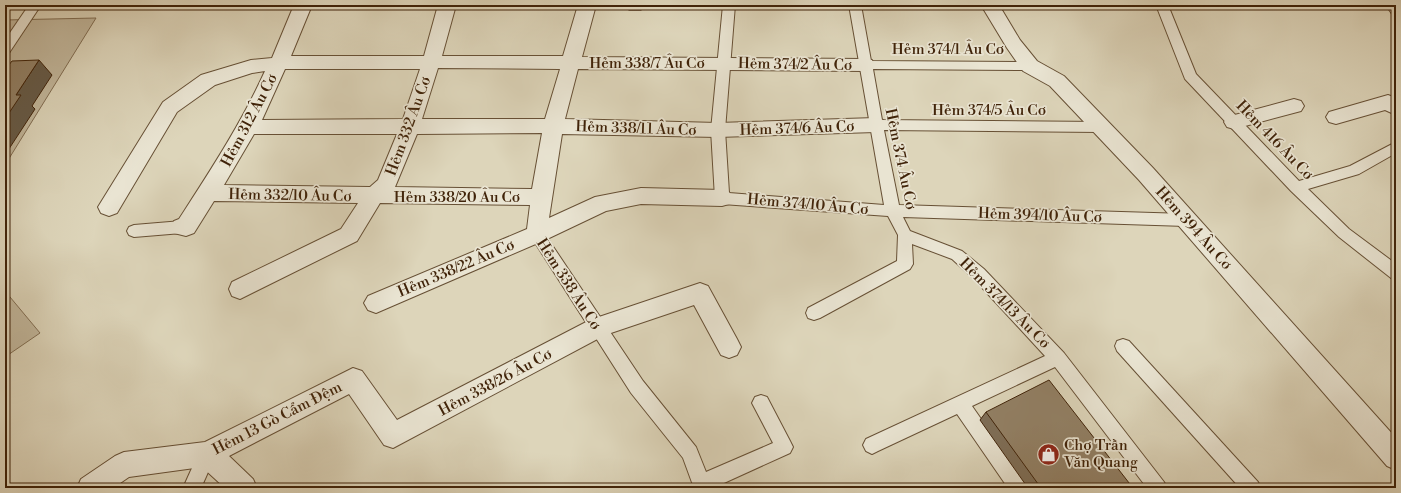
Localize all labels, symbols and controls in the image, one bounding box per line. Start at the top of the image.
street label: Hẻm 374/1 Âu Cơ [892,39,1004,59]
street label: Hẻm 338/7 Âu Cơ [589,53,705,73]
street label: Hẻm 374/2 Âu Cơ [738,53,852,75]
street label: Hẻm 312 Âu Cơ [216,70,282,170]
street label: Hẻm 332 Âu Cơ [381,73,435,179]
street label: Hẻm 416 Âu Cơ [1232,96,1318,184]
street label: Hẻm 374/5 Âu Cơ [932,100,1046,120]
street label: Hẻm 374 Âu Cơ [881,107,921,211]
street label: Hẻm 338/11 Âu Cơ [575,116,697,140]
street label: Hẻm 374/6 Âu Cơ [739,116,855,140]
street label: Hẻm 394 Âu Cơ [1151,182,1237,274]
street label: Hẻm 332/10 Âu Cơ [228,184,352,206]
street label: Hẻm 338/20 Âu Cơ [394,187,520,207]
street label: Hẻm 374/10 Âu Cơ [746,189,870,219]
street label: Hẻm 394/10 Âu Cơ [977,203,1103,227]
street label: Hẻm 338/22 Âu Cơ [394,234,518,302]
street label: Hẻm 338 Âu Cơ [532,234,606,334]
street label: Hẻm 374/13 Âu Cơ [955,253,1055,353]
street label: Hẻm 338/26 Âu Cơ [435,344,555,420]
street label: Hẻm 13 Gò Cẩm Đệm [209,378,345,459]
place label: Chợ Trần Văn Quang [1063,436,1138,472]
shop icon: Chợ Trần Văn Quang [1035,441,1061,467]

